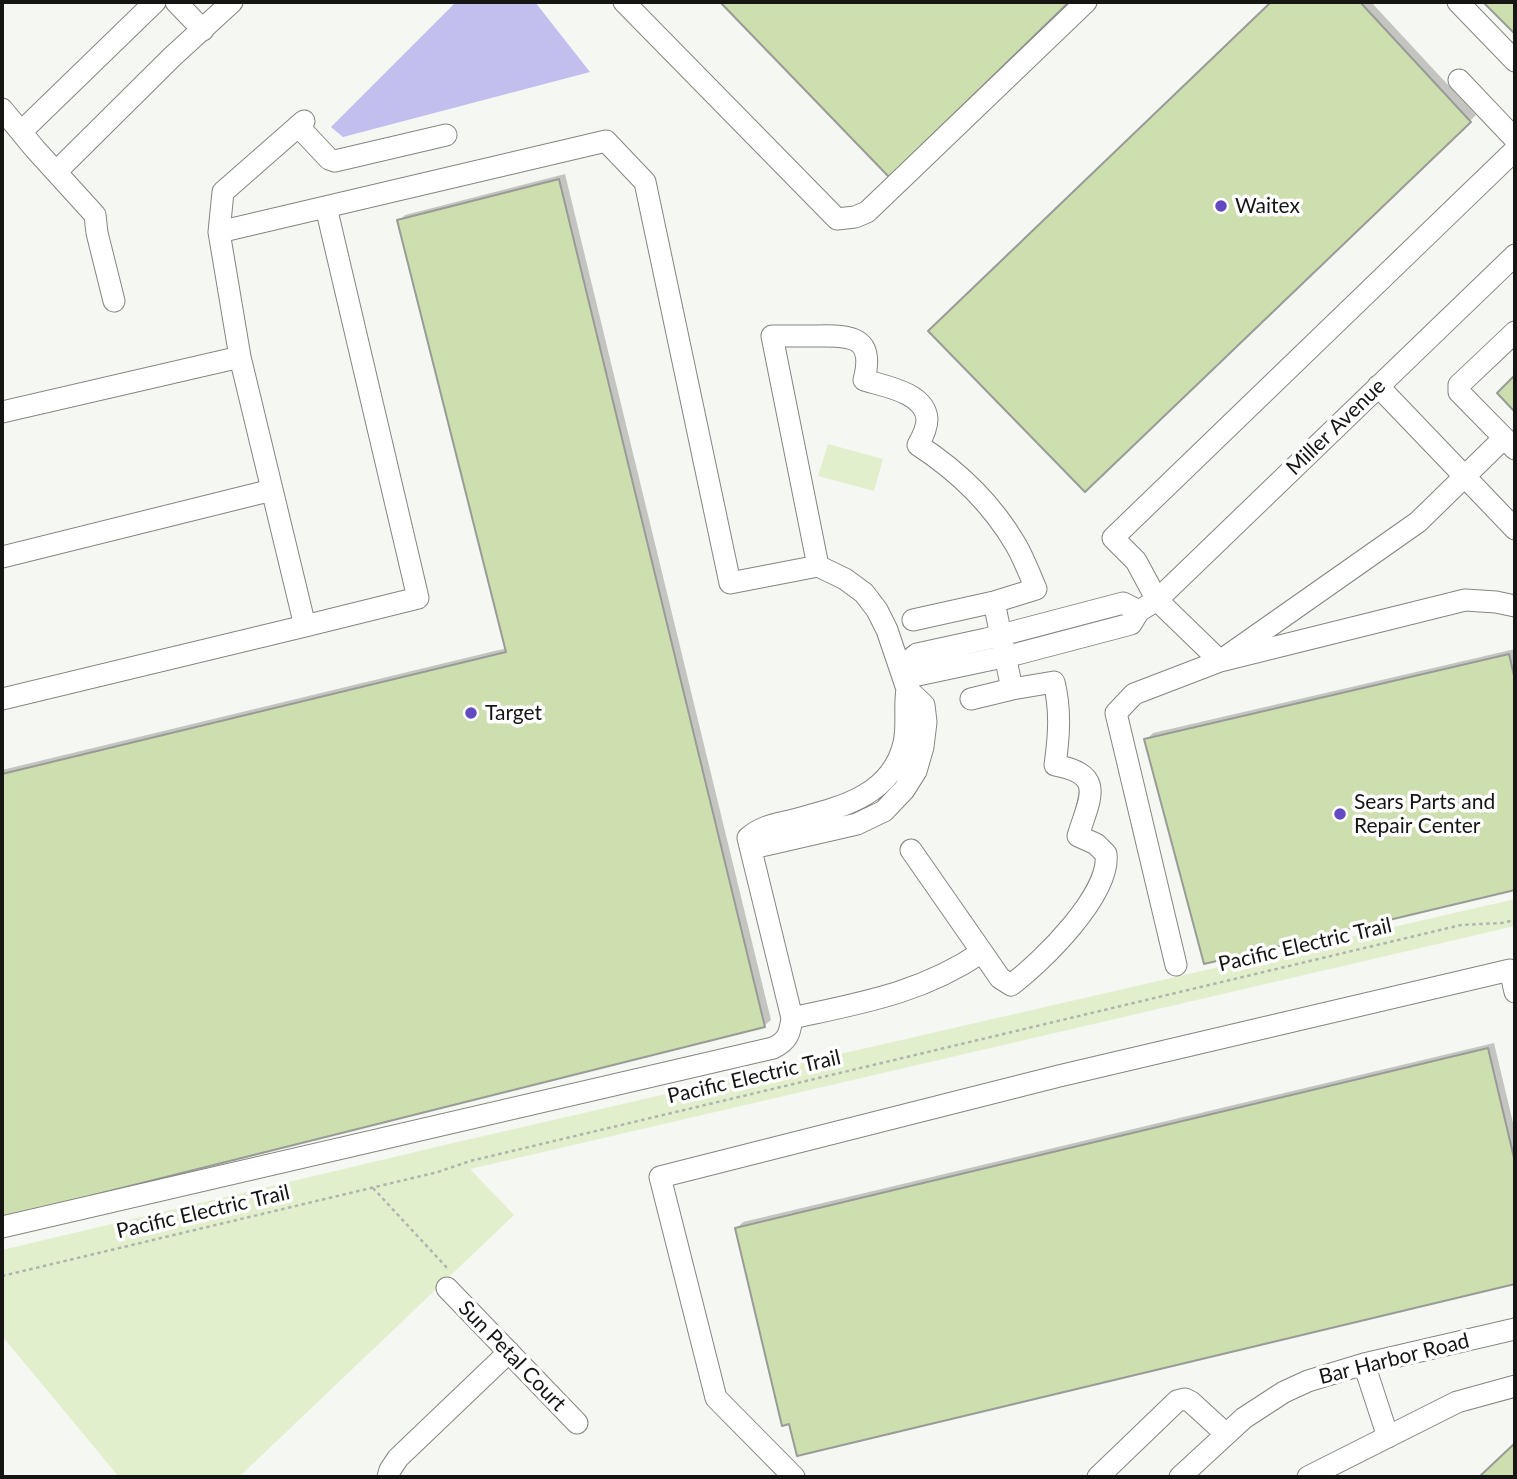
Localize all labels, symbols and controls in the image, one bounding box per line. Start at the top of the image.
place label: Waitex [1235,193,1300,219]
marker: Waitex [1213,198,1229,214]
street label: Miller Avenue [1281,374,1391,480]
place label: Target [485,700,542,726]
marker: Target [463,705,479,721]
place label: Sears Parts and Repair Center [1354,789,1495,839]
marker: Sears Parts and Repair Center [1332,806,1348,822]
street label: Pacific Electric Trail [1216,913,1394,977]
street label: Pacific Electric Trail [665,1045,843,1109]
street label: Pacific Electric Trail [114,1180,292,1244]
street label: Sun Petal Court [453,1295,571,1417]
street label: Bar Harbor Road [1316,1328,1472,1390]

